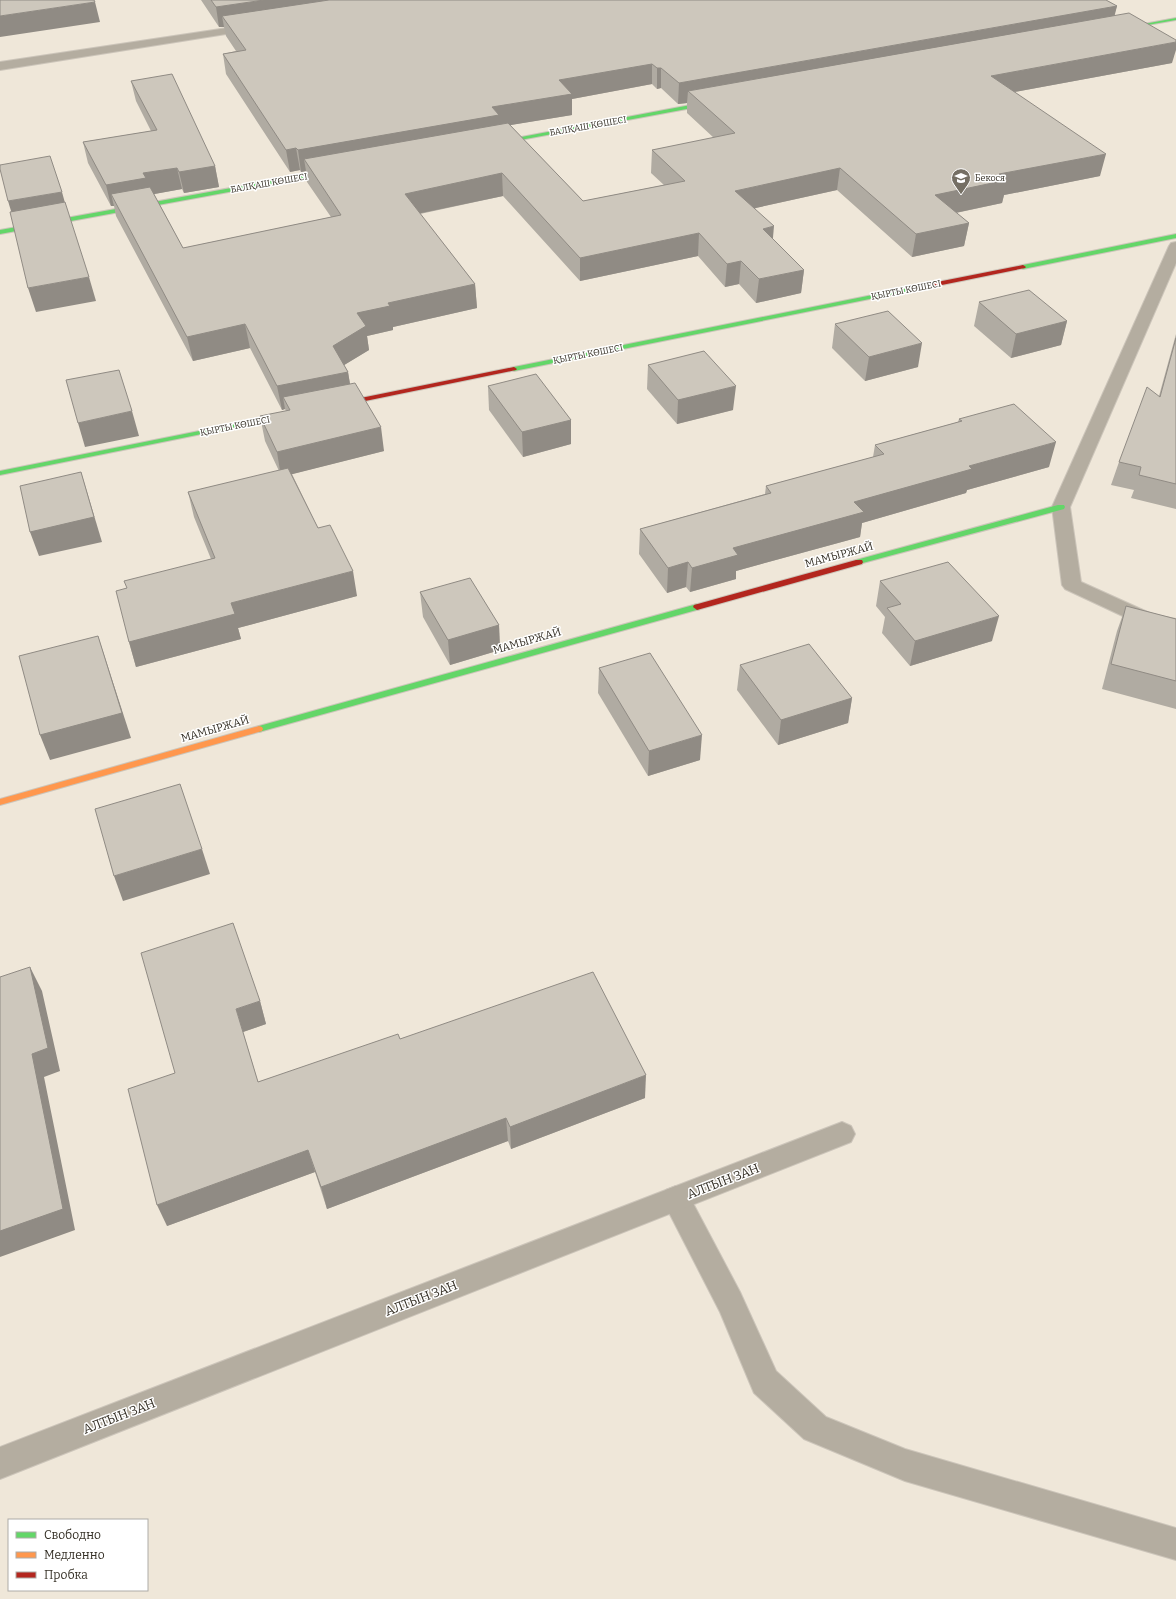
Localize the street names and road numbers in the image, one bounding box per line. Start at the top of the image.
street label: БАЛҚАШ КӨШЕСІ [549,114,627,138]
street label: БАЛҚАШ КӨШЕСІ [230,171,308,195]
street label: ҚЫРТЫ КӨШЕСІ [870,278,942,302]
street label: ҚЫРТЫ КӨШЕСІ [552,342,624,366]
street label: ҚЫРТЫ КӨШЕСІ [199,414,271,438]
street label: МАМЫРЖАЙ [803,540,875,570]
street label: МАМЫРЖАЙ [491,625,563,657]
street label: МАМЫРЖАЙ [179,713,251,745]
street label: АЛТЫН ЗАН [685,1160,761,1202]
street label: АЛТЫН ЗАН [383,1277,459,1319]
street label: АЛТЫН ЗАН [81,1395,157,1437]

